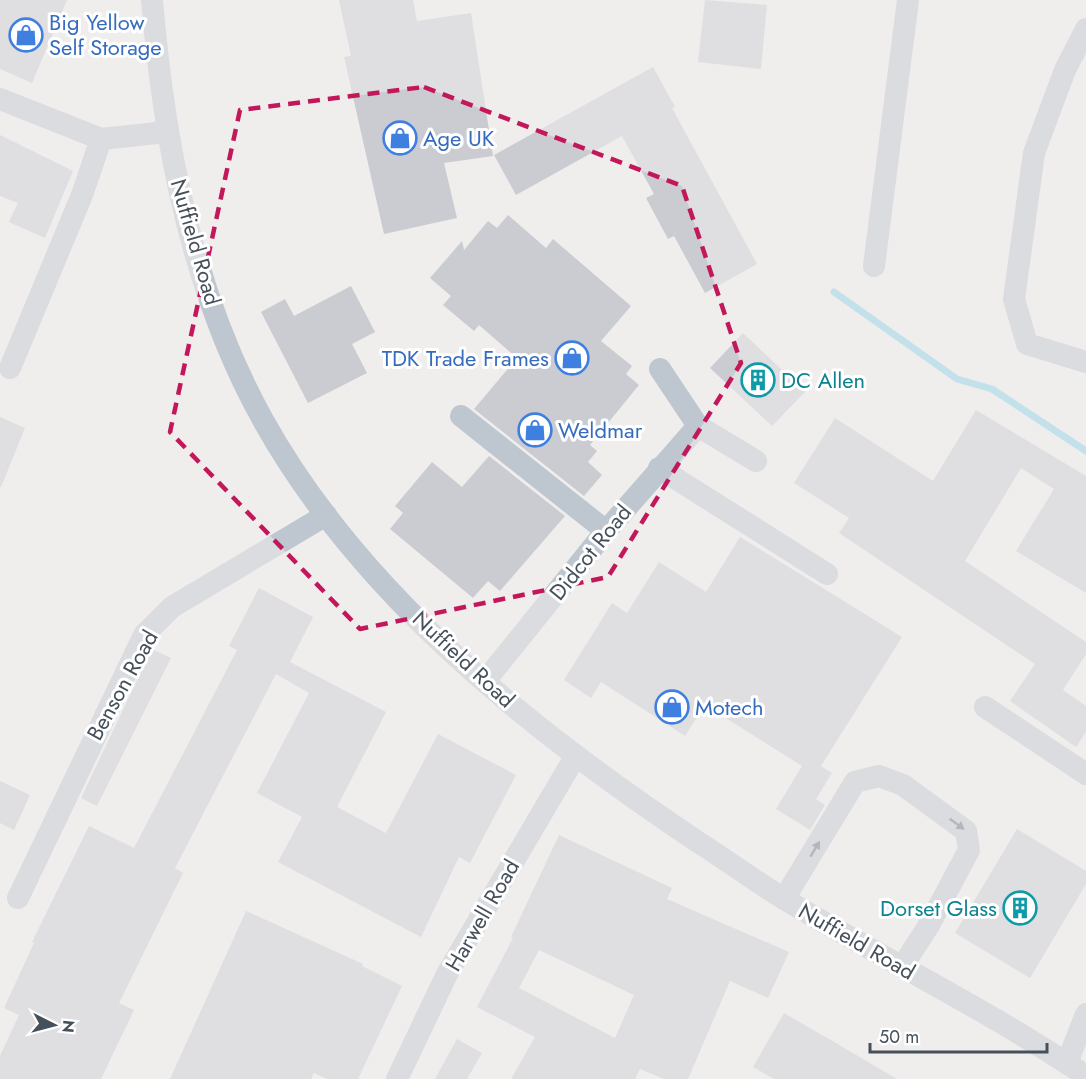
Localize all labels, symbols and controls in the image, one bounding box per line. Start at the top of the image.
place label: Big Yellow Self Storage [49,6,162,63]
shop icon: Big Yellow Self Storage [8,17,44,53]
shop icon: Age UK [382,120,418,156]
place label: Age UK [423,122,495,154]
street label: Nuffield Road [163,175,229,309]
shop icon: TDK Trade Frames [554,340,590,376]
place label: TDK Trade Frames [382,342,549,374]
building icon: DC Allen [740,362,776,398]
place label: DC Allen [781,364,865,396]
shop icon: Weldmar [517,412,553,448]
place label: Weldmar [558,414,643,446]
street label: Didcot Road [541,497,639,607]
street label: Nuffield Road [406,603,522,715]
street label: Benson Road [79,624,165,746]
shop icon: Motech [654,689,690,725]
place label: Motech [695,691,764,723]
one-way arrow [948,818,964,830]
one-way arrow [810,841,821,857]
street label: Harwell Road [437,853,527,977]
building icon: Dorset Glass [1002,890,1038,926]
place label: Dorset Glass [880,892,997,924]
street label: Nuffield Road [793,895,921,987]
north arrow [24,995,84,1055]
scale bar [870,1016,1047,1054]
text: N [56,1019,81,1034]
text: 50 m [879,1024,919,1050]

